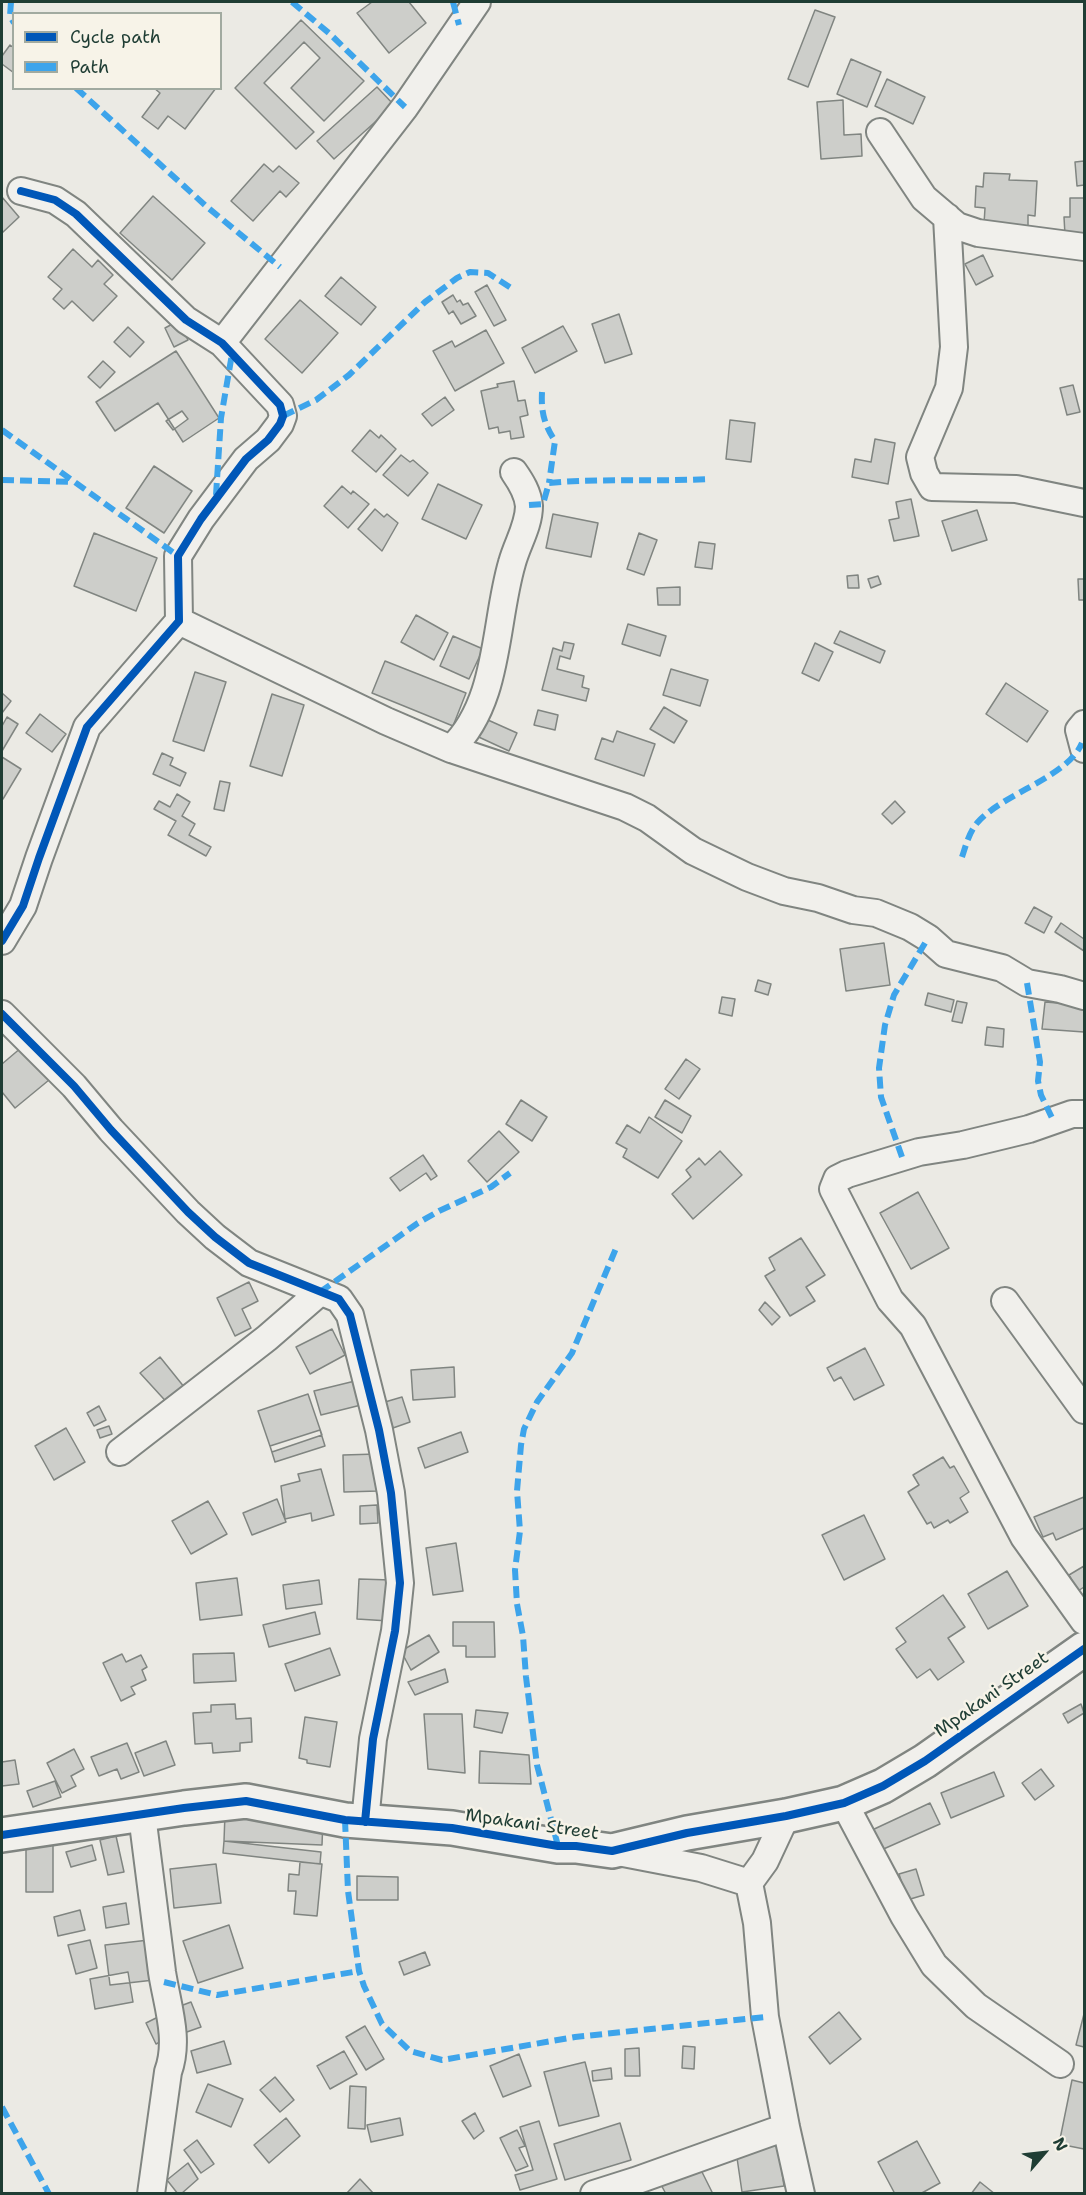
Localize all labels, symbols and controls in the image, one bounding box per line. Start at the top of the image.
legend [12,12,222,90]
text: Cycle path [70,25,161,49]
text: Path [70,55,109,79]
street label: Mpakani Street [931,1648,1053,1742]
street label: Mpakani Street [464,1805,600,1845]
north arrow [1014,2123,1074,2183]
text: N [1048,2134,1073,2155]

